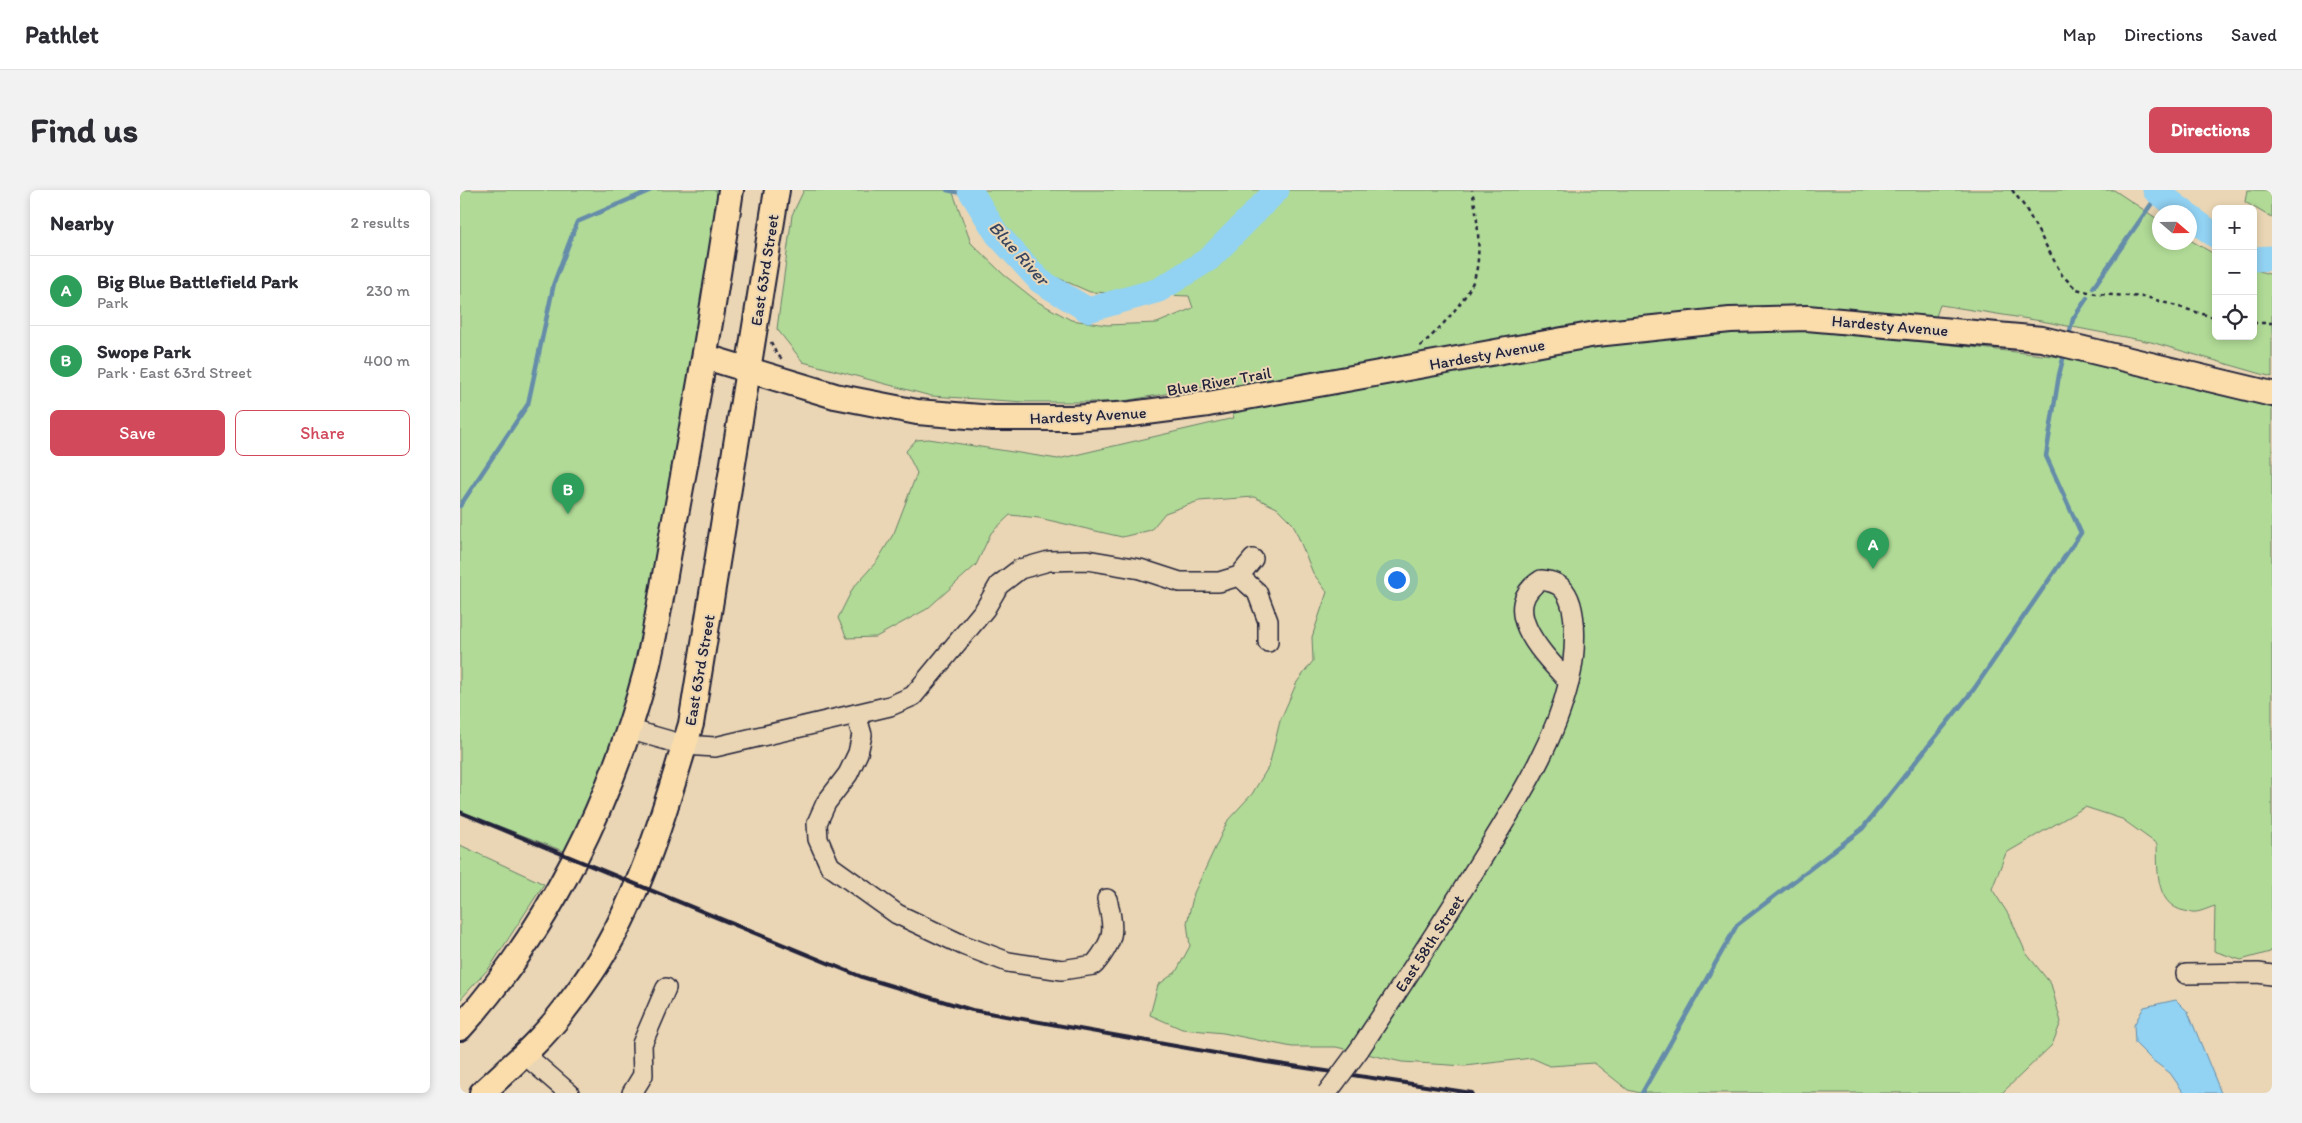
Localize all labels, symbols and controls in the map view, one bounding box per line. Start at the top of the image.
text: Pathlet [25,20,99,49]
text: Map [2063,24,2096,46]
text: Directions [2124,24,2203,46]
text: Saved [2231,24,2277,46]
button: Directions [2149,107,2272,153]
text: Find us [30,109,138,151]
north arrow [2152,205,2197,250]
map controls [2212,205,2257,340]
button: + [2212,205,2257,250]
text: Nearby [50,210,114,235]
text: 2 results [350,213,410,232]
street label: East 63rd Street [746,213,783,327]
water label: Blue River [984,216,1055,291]
button: − [2212,250,2257,295]
text: Big Blue Battlefield Park [97,270,298,293]
text: A [61,281,71,300]
text: 230 m [366,281,410,300]
text: Park [97,293,128,312]
button: locate [2212,295,2257,340]
street label: Hardesty Avenue [1831,311,1949,340]
street label: Hardesty Avenue [1428,335,1547,374]
text: Swope Park [97,340,191,363]
text: B [61,351,71,370]
text: 400 m [364,351,410,370]
text: Park · East 63rd Street [97,363,252,382]
street label: Blue River Trail [1165,363,1273,400]
street label: Hardesty Avenue [1029,403,1147,428]
button: Save [50,410,225,456]
button: Share [235,410,410,456]
pin: B [552,473,584,514]
pin: A [1857,528,1889,569]
your location [1384,567,1410,593]
street label: East 63rd Street [680,613,719,727]
street label: East 58th Street [1391,891,1468,995]

